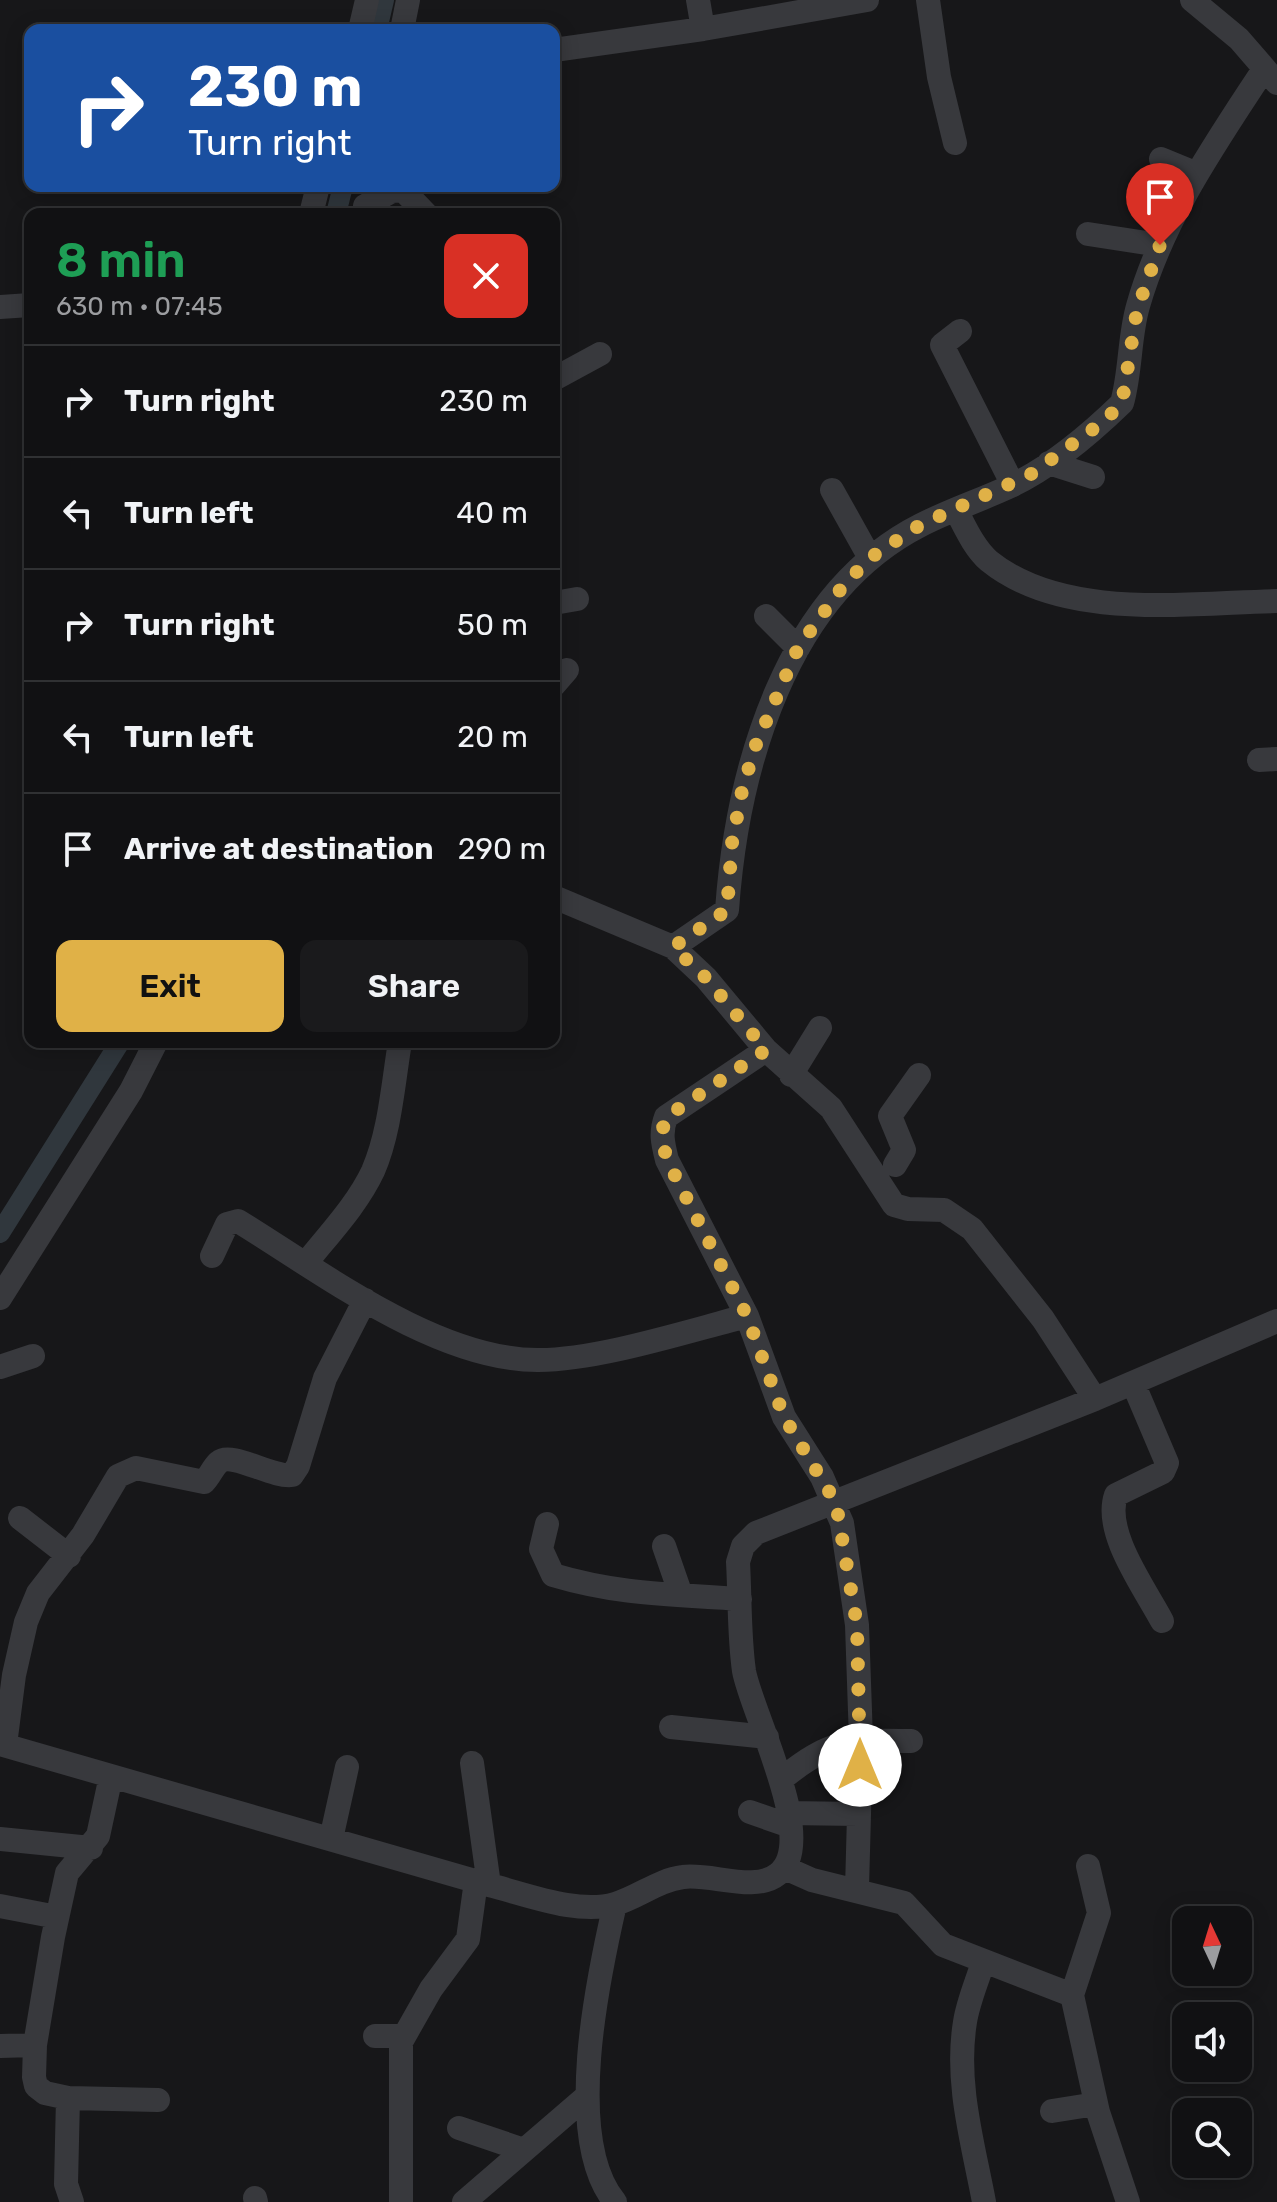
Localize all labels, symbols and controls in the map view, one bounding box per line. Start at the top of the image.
text: 230 m [188,54,363,120]
icon: right [56,56,160,160]
text: Turn right [188,121,352,164]
pin [1126,163,1194,245]
icon: arrive [1138,175,1182,219]
text: 8 min [56,232,186,289]
button: close [444,234,528,318]
text: 630 m · 07:45 [56,291,223,322]
icon: right [56,379,100,423]
text: Turn right [124,383,275,419]
text: 230 m [439,383,528,419]
icon: left [56,491,100,535]
text: Turn left [124,495,254,531]
text: 40 m [456,495,528,531]
icon: right [56,603,100,647]
text: Turn right [124,607,275,643]
text: 50 m [457,607,528,643]
icon: left [56,715,100,759]
text: Turn left [124,719,254,755]
text: 20 m [457,719,528,755]
icon: arrive [56,827,100,871]
text: Arrive at destination [124,831,434,867]
text: 290 m [458,831,546,867]
button: Exit [56,940,284,1032]
button: Share [300,940,528,1032]
position arrow [818,1723,902,1807]
north arrow [1172,1906,1252,1986]
map controls [1172,1906,1252,2178]
button: sound [1172,2002,1252,2082]
button: search [1172,2098,1252,2178]

